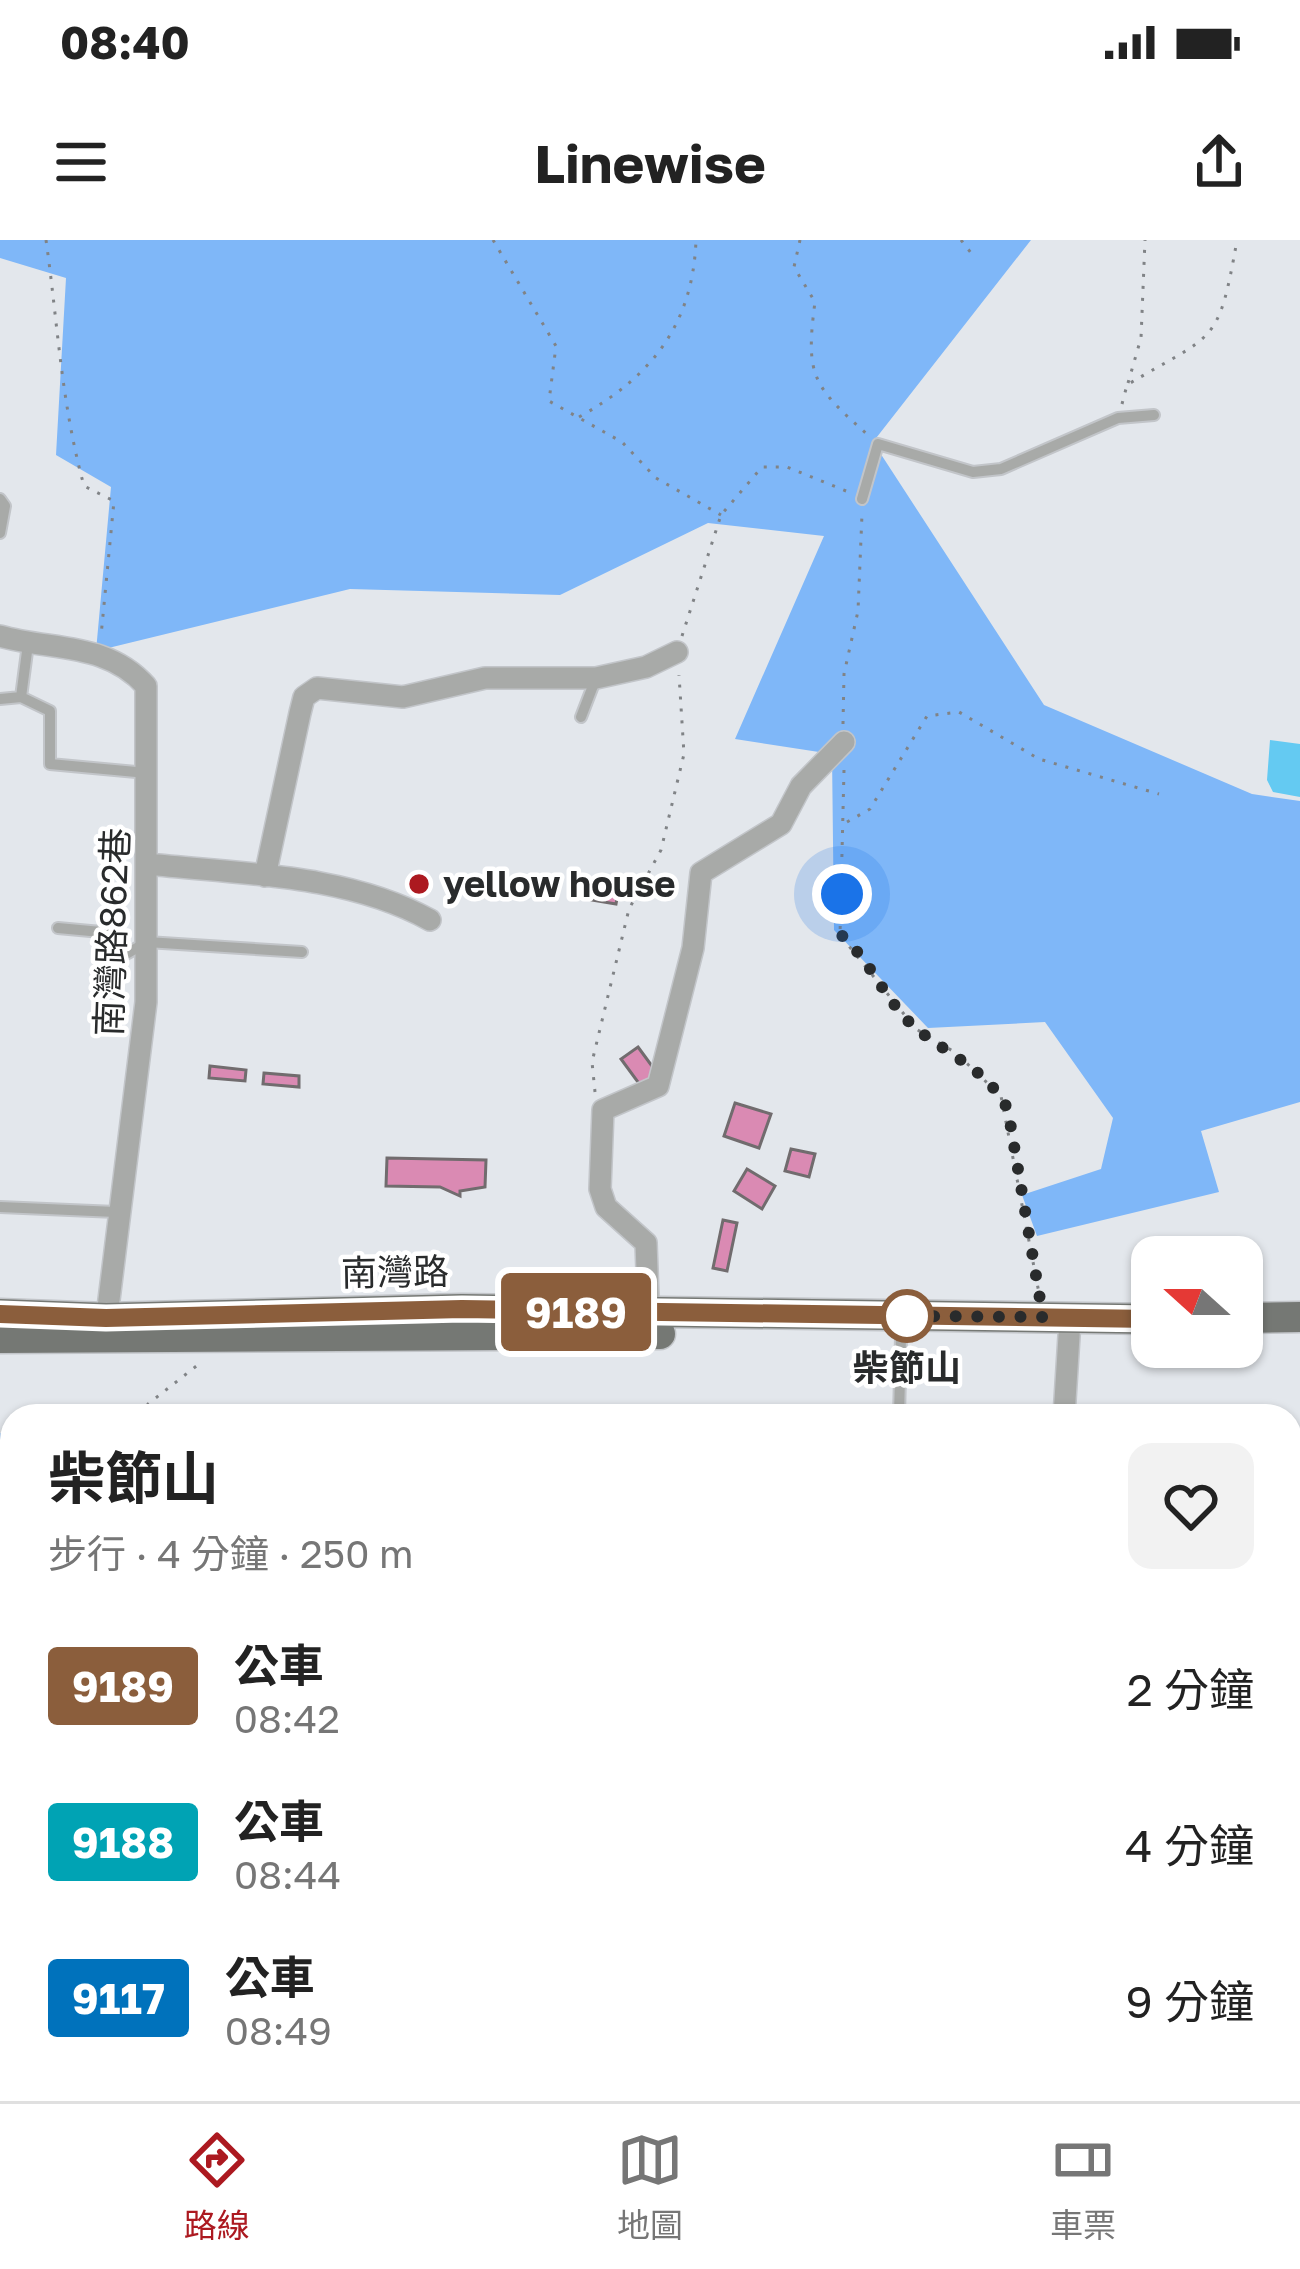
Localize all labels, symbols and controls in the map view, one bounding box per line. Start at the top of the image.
text: 08:40 [60,15,190,69]
icon: menu [48,129,114,195]
icon: share [1186,129,1252,195]
text: Linewise [534,130,766,195]
street label: 南灣路862巷 [86,827,137,1037]
place label: yellow house [443,862,676,905]
your location [812,864,872,924]
marker: yellow house [406,871,432,897]
north arrow [1131,1236,1263,1368]
map controls [1131,1236,1263,1368]
street label: 南灣路 [341,1249,449,1294]
line badge: 9189 [492,1273,660,1351]
text: 9189 [525,1287,627,1337]
marker: 柴節山 [882,1291,932,1341]
place label: 柴節山 [853,1346,961,1389]
text: 柴節山 [48,1443,219,1512]
button: heart [1128,1443,1254,1569]
text: 步行 · 4 分鐘 · 250 m [48,1530,414,1577]
text: 公車 [234,1638,324,1692]
text: 9189 [72,1661,174,1711]
text: 2 分鐘 [1127,1662,1254,1716]
text: 08:42 [234,1695,340,1742]
text: 公車 [234,1794,324,1848]
text: 9188 [72,1817,174,1867]
text: 4 分鐘 [1125,1818,1254,1872]
text: 08:44 [234,1851,341,1898]
text: 公車 [225,1950,315,2004]
text: 9117 [72,1973,165,2023]
text: 9 分鐘 [1126,1974,1254,2028]
text: 08:49 [225,2007,332,2054]
tab: 路線 [184,2127,250,2247]
tab: 地圖 [617,2127,683,2247]
tab: 車票 [1050,2127,1116,2247]

